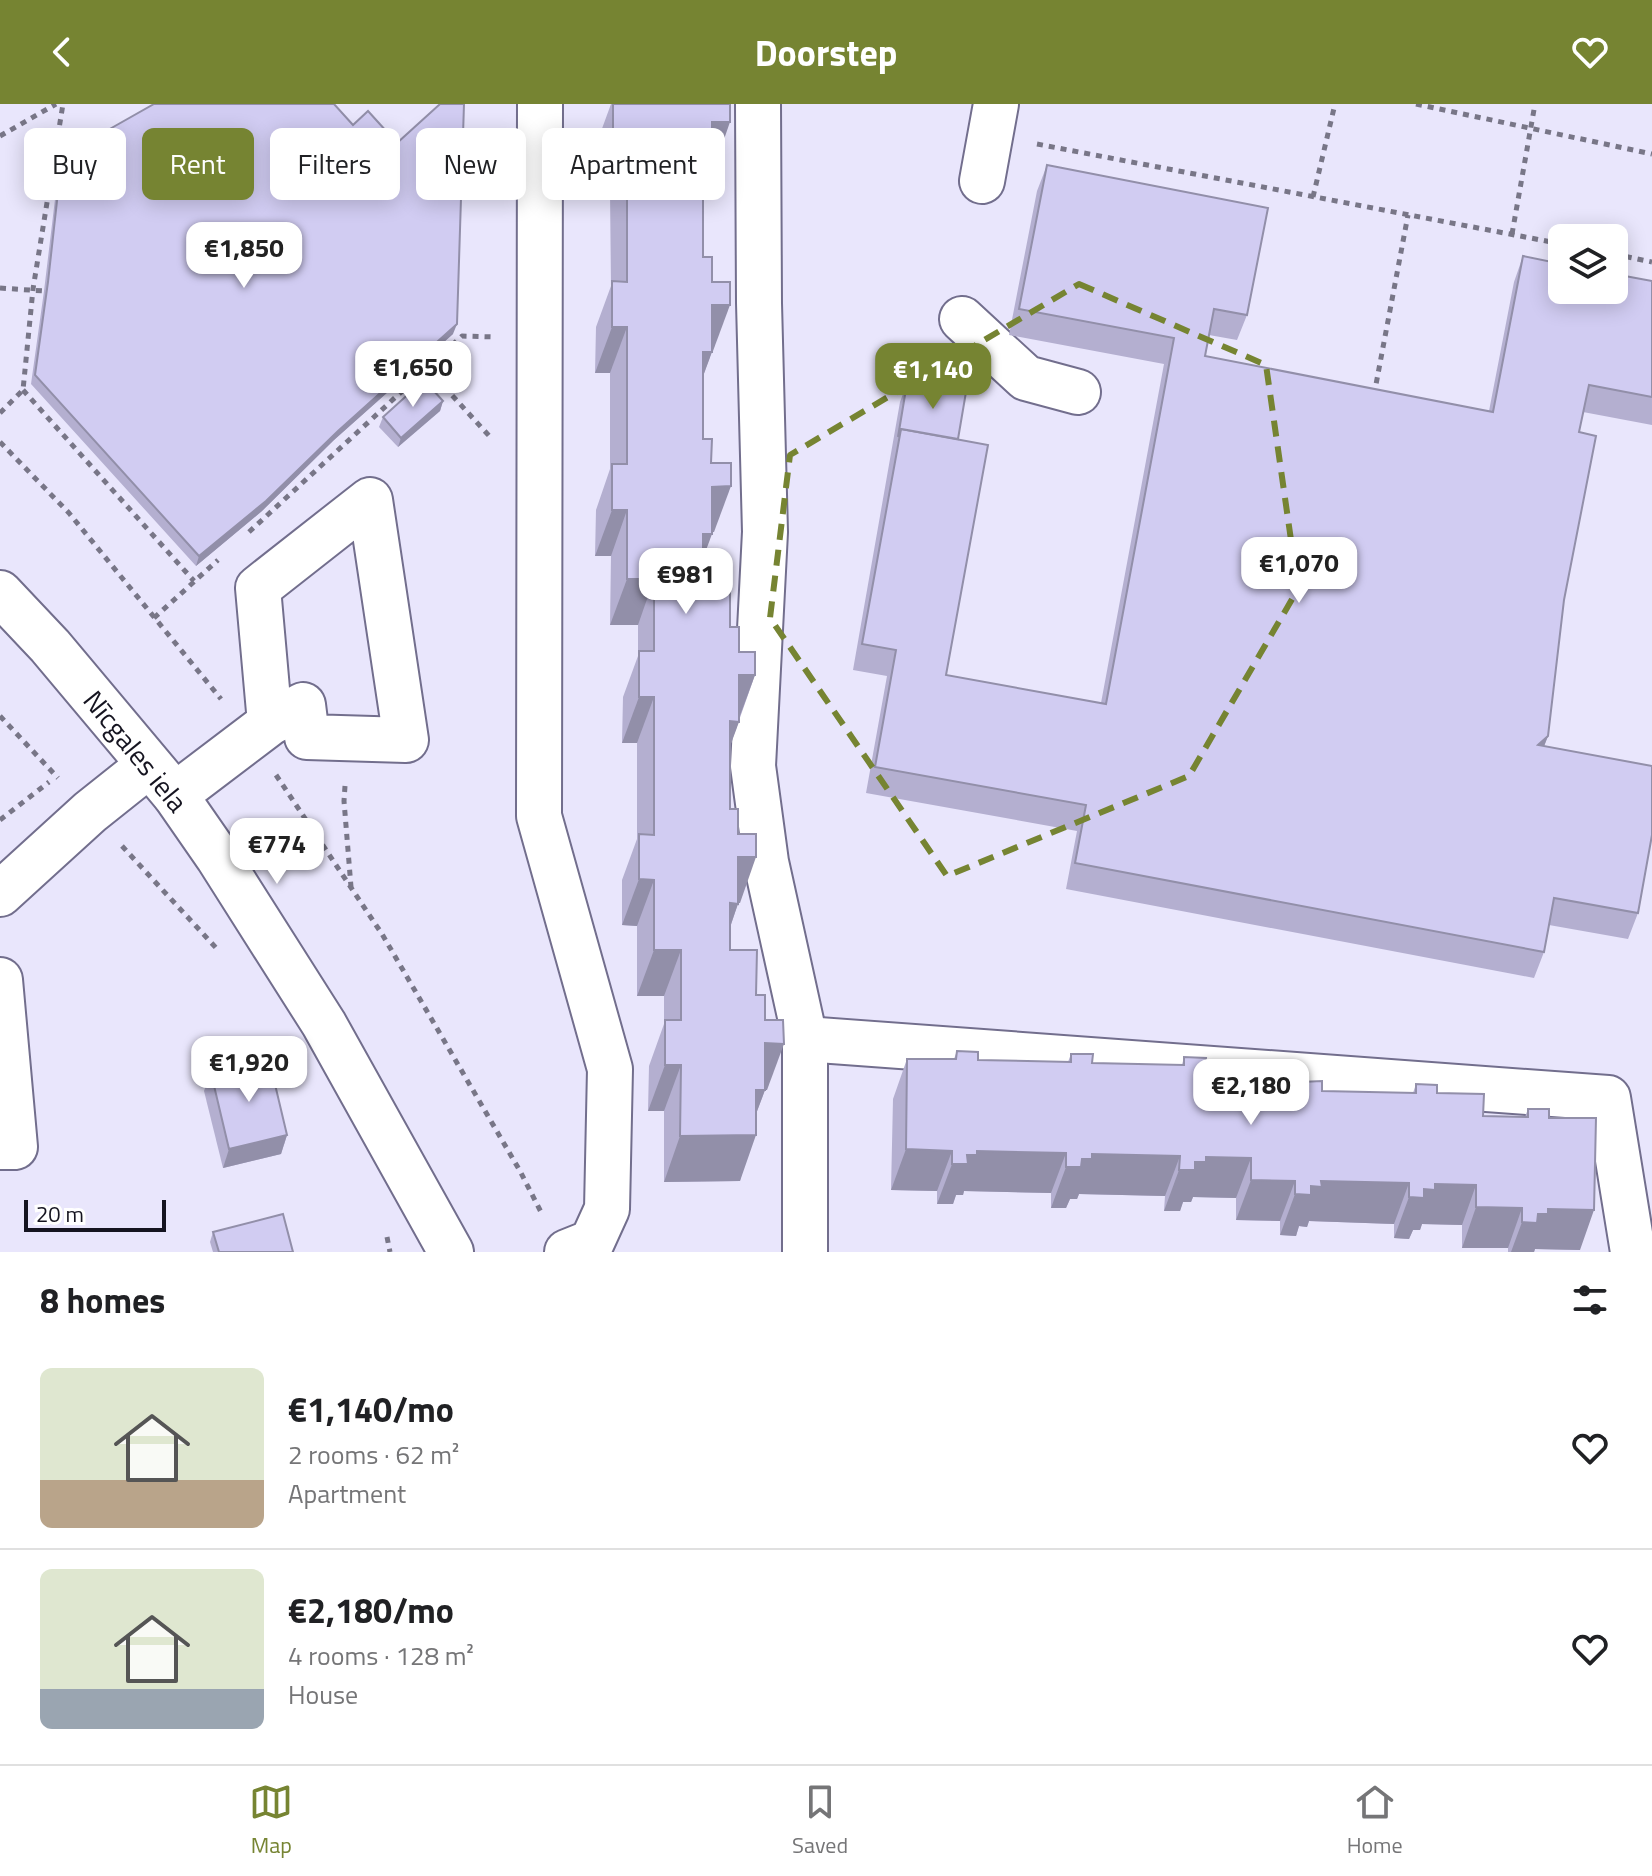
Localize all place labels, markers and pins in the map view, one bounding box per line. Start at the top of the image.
pin: €1,850 [179,222,309,290]
pin: €1,650 [348,341,478,409]
pin: €1,140 [868,343,998,411]
pin: €1,070 [1234,537,1364,605]
pin: €981 [639,548,733,616]
pin: €774 [230,818,324,886]
pin: €1,920 [184,1036,314,1104]
pin: €2,180 [1186,1059,1316,1127]

